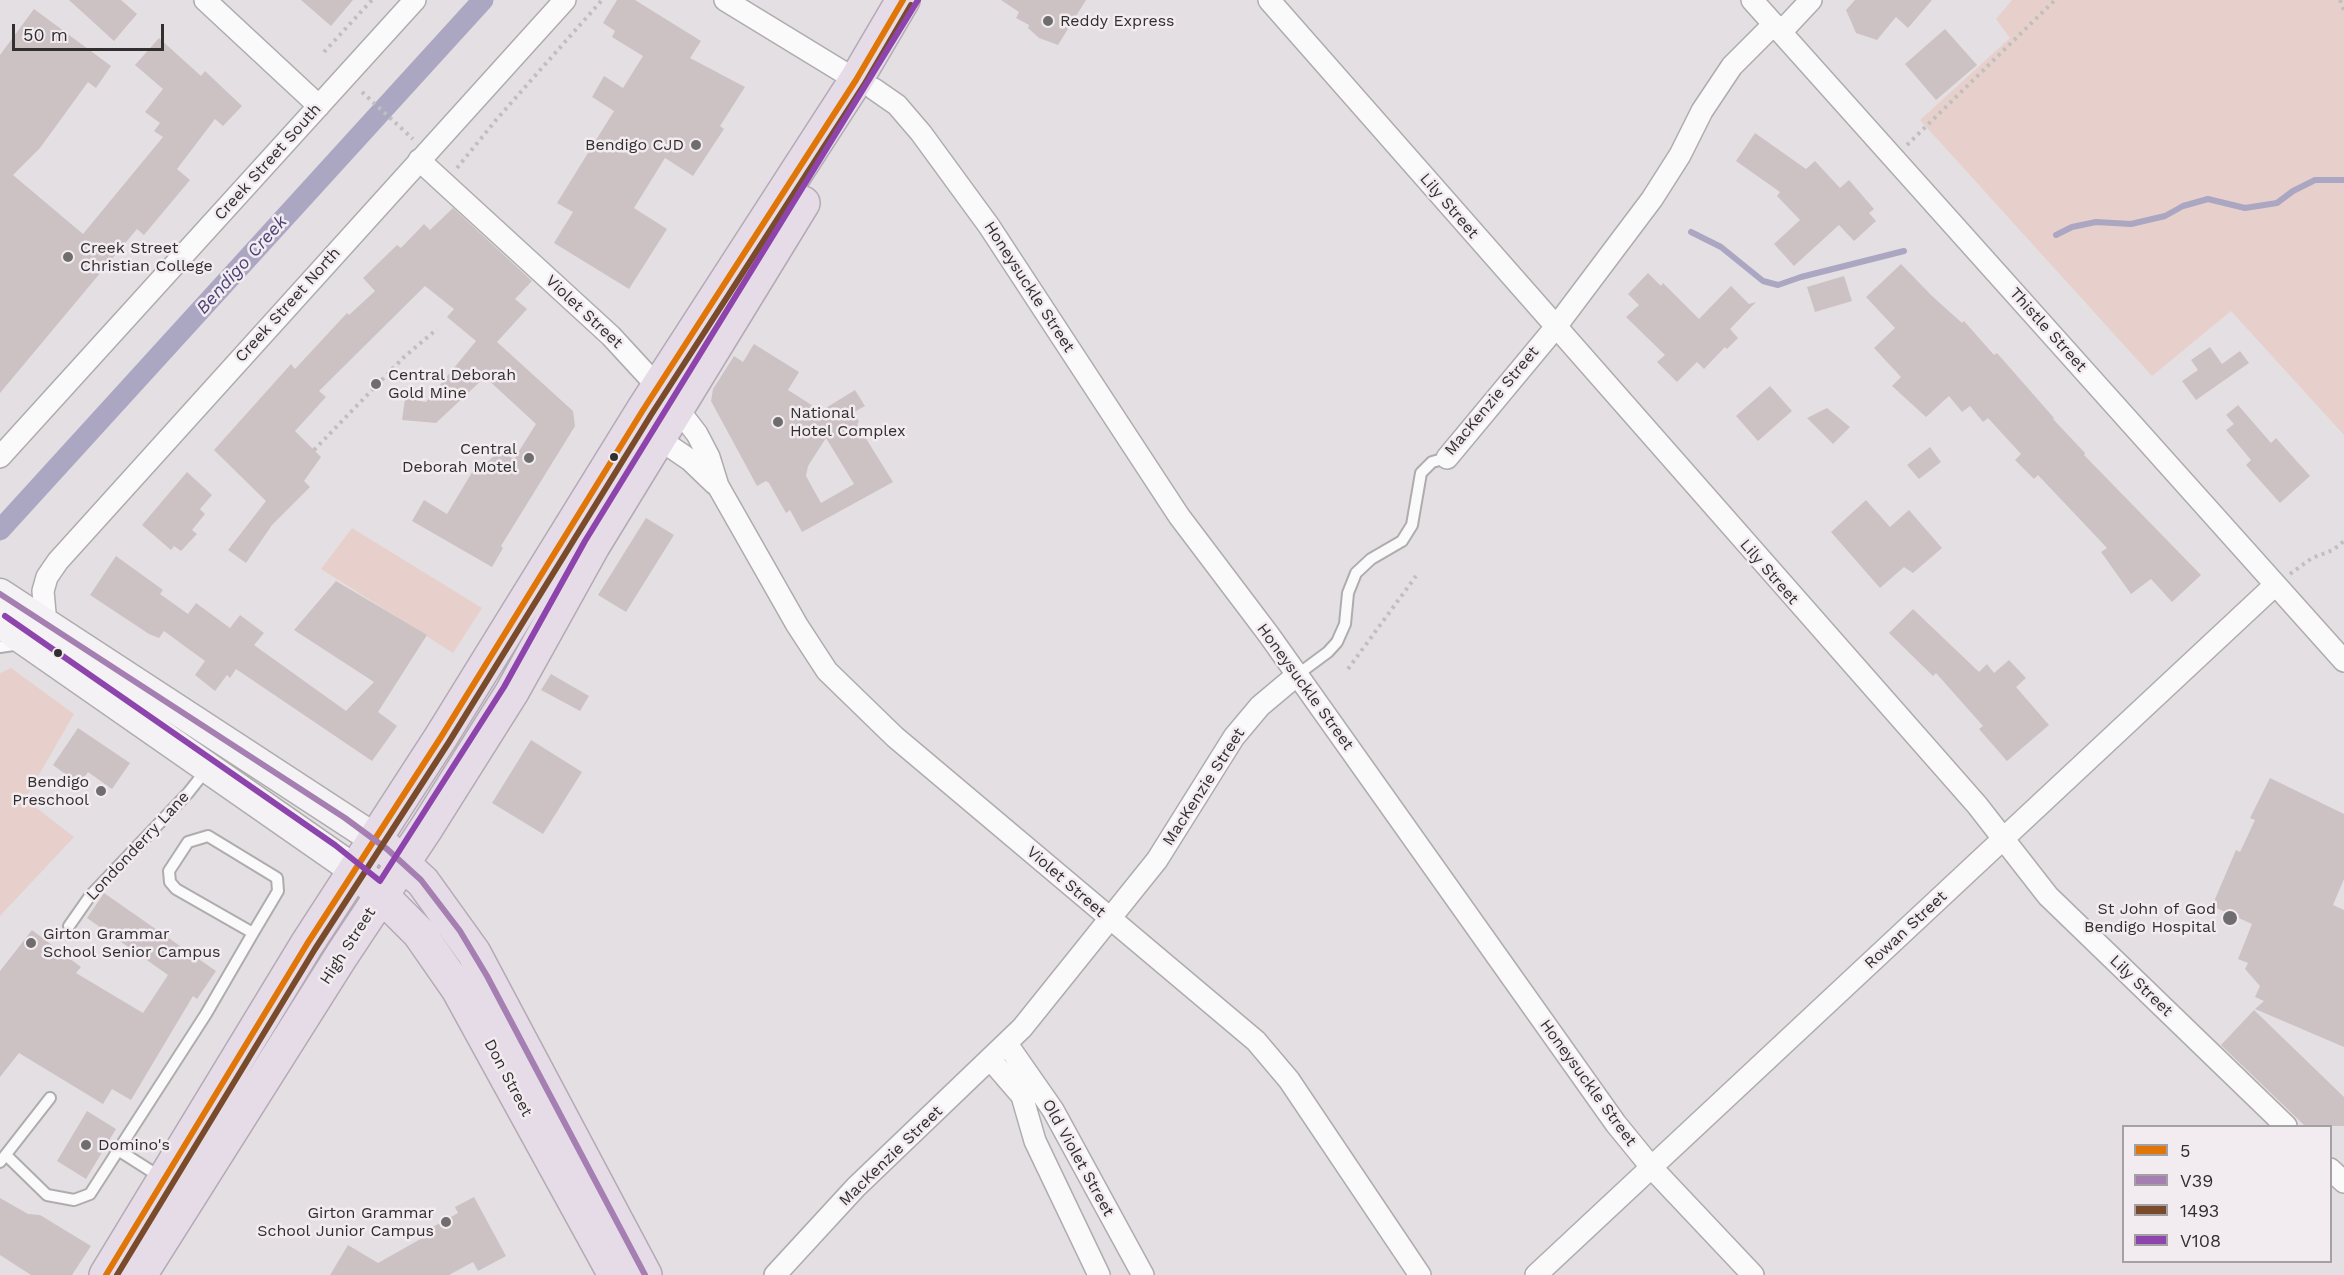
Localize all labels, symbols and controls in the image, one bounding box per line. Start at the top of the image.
place label: Reddy Express [1060,11,1175,31]
scale bar [15,12,166,50]
marker: Reddy Express [1041,14,1055,28]
text: 50 m [23,24,68,45]
street label: Creek Street South [211,100,325,224]
place label: Bendigo CJD [585,135,684,155]
marker: Bendigo CJD [689,138,703,152]
street label: Lily Street [1415,169,1483,243]
water label: Bendigo Creek [192,211,292,319]
street label: Honeysuckle Street [980,218,1078,356]
place label: Creek Street Christian College [80,238,213,276]
street label: Creek Street North [231,244,345,366]
marker: Creek Street Christian College [61,250,75,264]
street label: Violet Street [541,271,627,353]
street label: Thistle Street [2005,284,2091,376]
street label: MacKenzie Street [1441,343,1543,459]
place label: Central Deborah Gold Mine [388,365,516,403]
marker: Central Deborah Gold Mine [369,377,383,391]
place label: National Hotel Complex [790,403,906,441]
marker: National Hotel Complex [771,415,785,429]
place label: Central Deborah Motel [402,439,517,477]
marker: Central Deborah Motel [522,451,536,465]
unlabelled marker [608,451,620,463]
street label: Lily Street [1735,535,1803,609]
street label: Honeysuckle Street [1253,620,1357,754]
unlabelled marker [52,647,64,659]
street label: MacKenzie Street [1159,725,1249,849]
place label: Bendigo Preschool [12,772,89,810]
marker: Bendigo Preschool [94,784,108,798]
street label: Londonderry Lane [83,787,193,905]
street label: Violet Street [1023,842,1109,922]
street label: Rowan Street [1861,887,1951,973]
place label: St John of God Bendigo Hospital [2084,899,2216,937]
street label: High Street [316,904,380,988]
marker: St John of God Bendigo Hospital [2221,909,2239,927]
place label: Girton Grammar School Senior Campus [43,924,221,962]
marker: Girton Grammar School Senior Campus [24,936,38,950]
street label: Lily Street [2105,951,2177,1021]
street label: Honeysuckle Street [1536,1016,1640,1150]
street label: Don Street [480,1036,536,1120]
street label: Old Violet Street [1038,1096,1118,1220]
street label: MacKenzie Street [835,1102,947,1210]
legend [2122,1125,2332,1263]
place label: Domino's [98,1135,170,1155]
marker: Domino's [79,1138,93,1152]
text: 5 [2180,1140,2190,1161]
text: V39 [2180,1170,2213,1191]
text: 1493 [2180,1200,2219,1221]
place label: Girton Grammar School Junior Campus [257,1203,434,1241]
marker: Girton Grammar School Junior Campus [439,1215,453,1229]
text: V108 [2180,1230,2221,1251]

